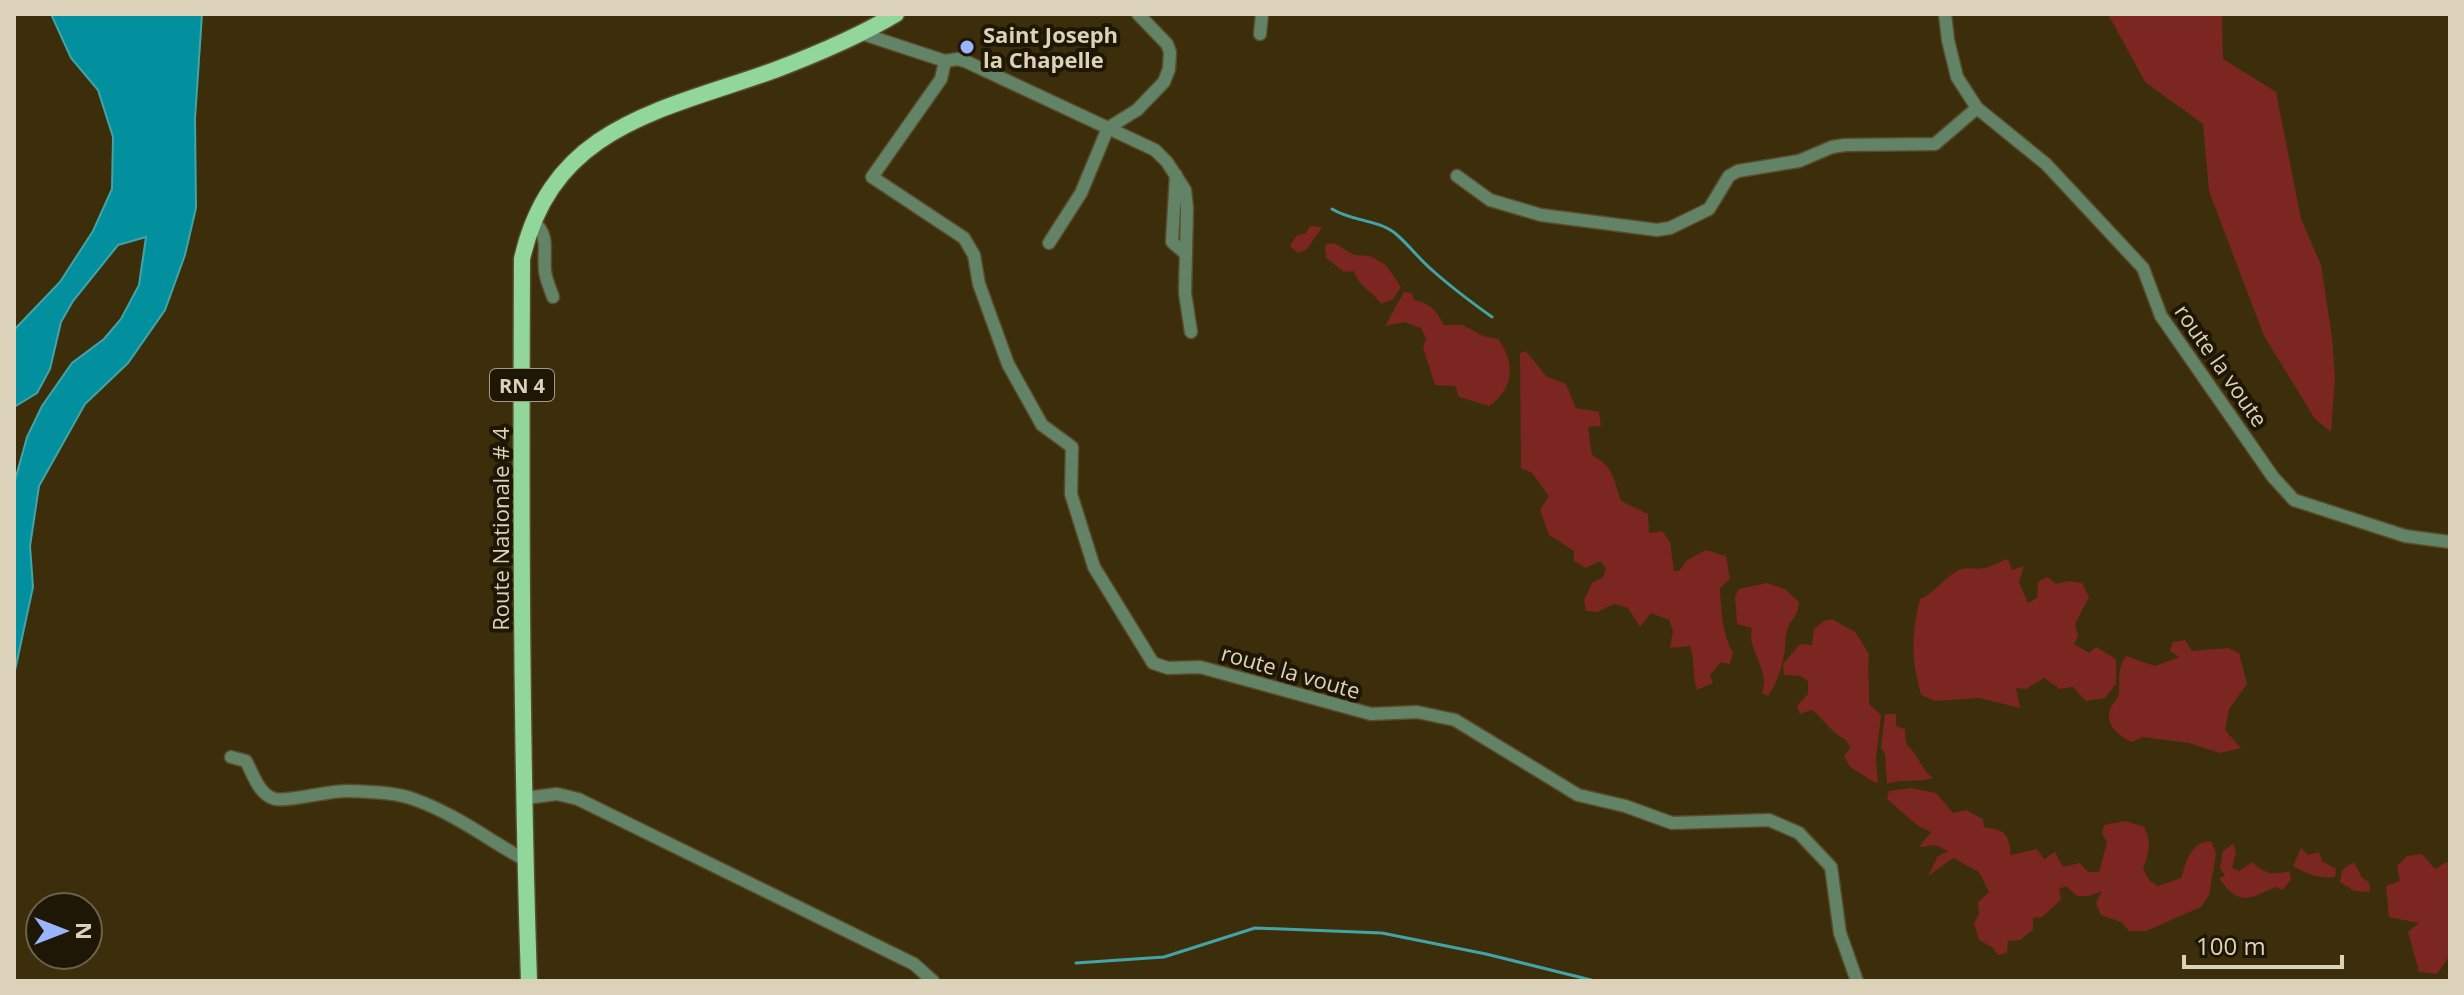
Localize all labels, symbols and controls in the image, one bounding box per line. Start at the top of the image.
place label: Saint Joseph la Chapelle [983,19,1118,74]
marker: Saint Joseph la Chapelle [958,38,976,56]
street label: route la voute [2169,298,2275,432]
road number: RN 4 [490,369,554,401]
street label: Route Nationale # 4 [485,427,515,631]
street label: route la voute [1218,637,1364,705]
north arrow [24,891,104,971]
scale bar [2184,919,2342,969]
text: N [70,922,100,940]
text: 100 m [2196,929,2266,962]

